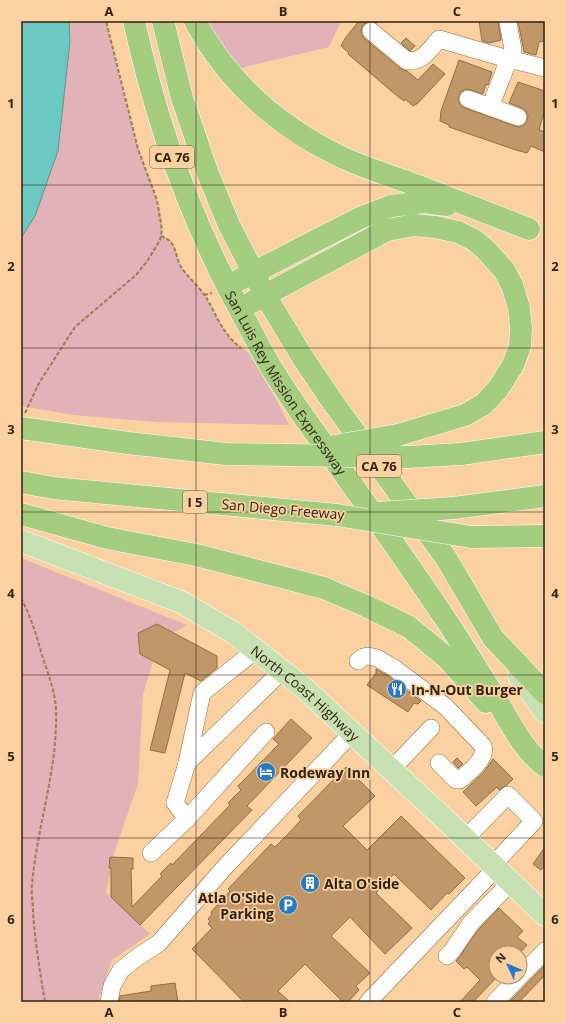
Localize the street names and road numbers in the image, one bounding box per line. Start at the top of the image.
road number: CA 76 [150,146,194,168]
street label: San Luis Rey Mission Expressway [222,287,352,479]
road number: CA 76 [357,455,401,477]
road number: I 5 [183,491,207,513]
street label: San Diego Freeway [221,494,346,524]
street label: North Coast Highway [247,641,365,746]

